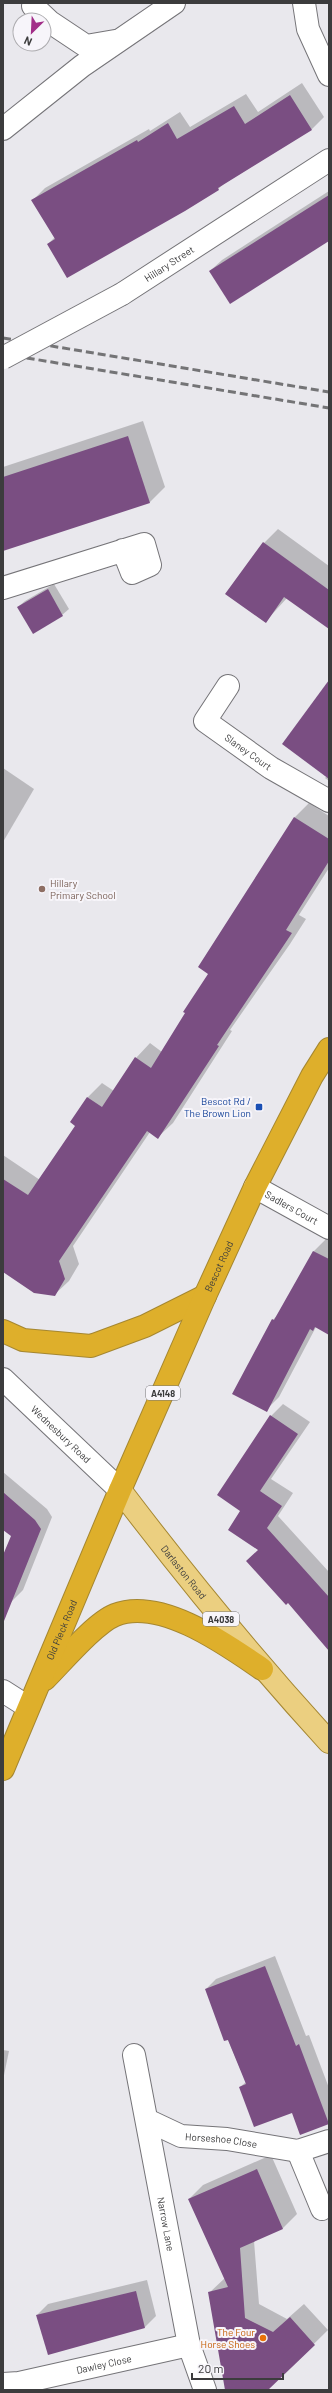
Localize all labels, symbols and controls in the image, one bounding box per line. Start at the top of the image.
north arrow [12,12,52,52]
text: N [22,34,34,49]
street label: Hillary Street [142,243,196,284]
street label: Slaney Court [222,731,274,773]
place label: Hillary Primary School [50,877,116,901]
marker: Hillary Primary School [37,884,47,894]
place label: Bescot Rd / The Brown Lion [184,1095,251,1119]
marker: Bescot Rd / The Brown Lion [254,1102,264,1112]
street label: Sadlers Court [263,1188,321,1227]
street label: Bescot Road [202,1239,235,1294]
road number: A4148 [146,1386,180,1400]
street label: Wednesbury Road [29,1403,93,1465]
street label: Darlaston Road [159,1543,209,1601]
street label: Old Pleck Road [43,1598,79,1662]
road number: A4038 [203,1612,239,1626]
street label: Horseshoe Close [185,2130,258,2150]
street label: Narrow Lane [155,2196,177,2252]
place label: The Four Horse Shoes [201,2326,255,2350]
marker: The Four Horse Shoes [258,2333,268,2343]
street label: Dawley Close [75,2352,133,2376]
scale bar [192,2355,283,2381]
text: 20 m [198,2361,224,2375]

